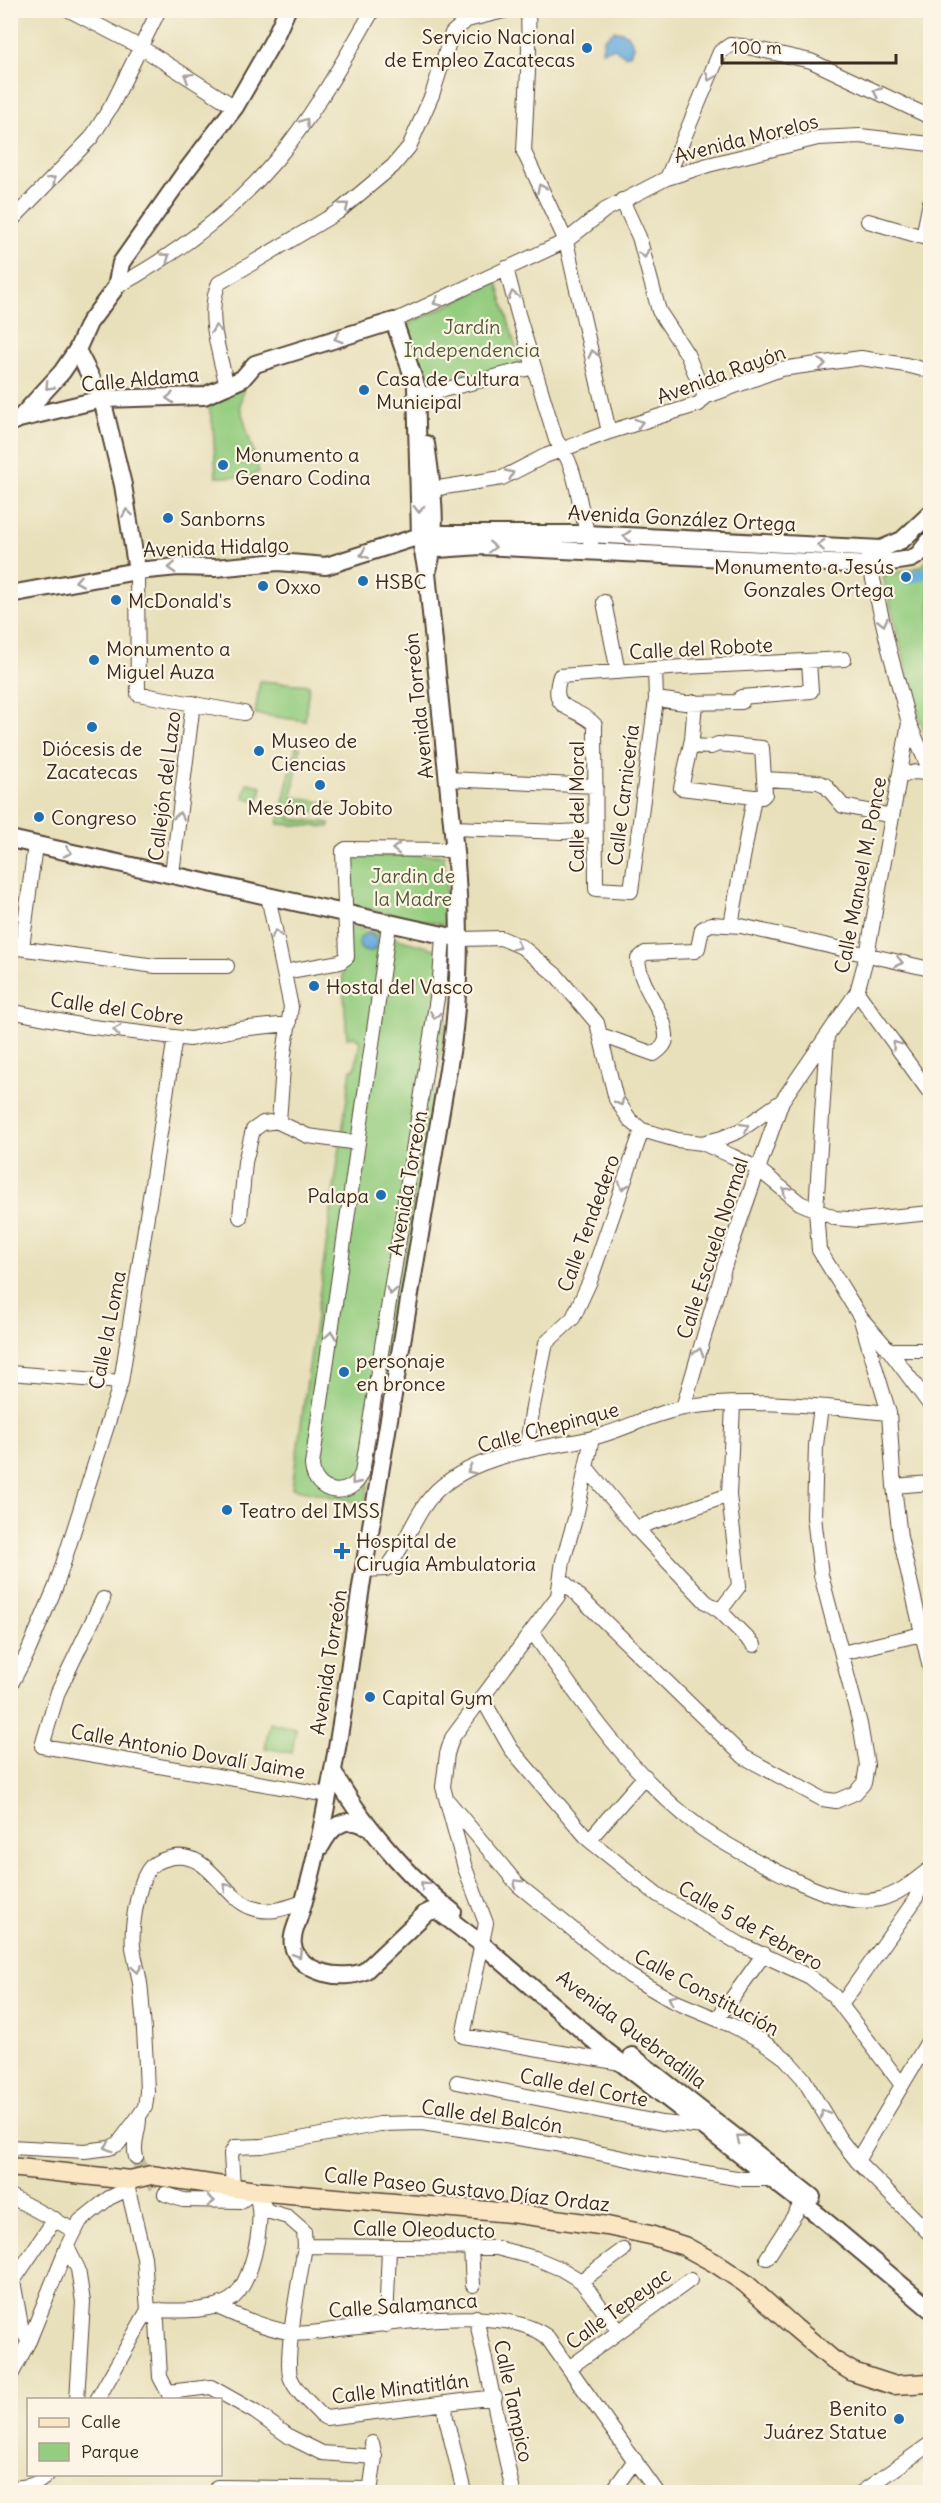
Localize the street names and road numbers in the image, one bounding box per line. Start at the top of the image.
street label: Avenida Morelos [671,108,821,168]
street label: Avenida Rayón [653,339,789,409]
street label: Calle Aldama [80,361,200,397]
street label: Avenida González Ortega [567,500,797,536]
street label: Avenida Hidalgo [143,532,289,562]
street label: Avenida Torreón [398,632,438,780]
street label: Calle del Robote [629,632,773,664]
street label: Callejón del Lazo [142,710,186,862]
street label: Calle Carnicería [602,723,644,867]
street label: Calle del Moral [564,741,589,873]
street label: Calle Manuel M. Ponce [829,775,891,975]
street label: Calle del Cobre [49,986,185,1030]
street label: Avenida Torreón [382,1108,432,1258]
street label: Calle Tendedero [552,1151,624,1295]
street label: Calle Escuela Normal [671,1154,753,1342]
street label: Calle la Loma [83,1269,131,1391]
street label: Calle Chepinque [475,1396,621,1458]
street label: Avenida Torreón [304,1587,352,1737]
street label: Calle Antonio Dovalí Jaime [69,1718,307,1784]
street label: Calle 5 de Febrero [674,1875,828,1975]
street label: Calle Constitución [630,1943,784,2041]
street label: Avenida Quebradilla [552,1964,712,2094]
street label: Calle del Corte [518,2062,650,2112]
street label: Calle del Balcón [420,2094,564,2138]
street label: Calle Paseo Gustavo Díaz Ordaz [323,2162,611,2216]
street label: Calle Oleoducto [353,2215,495,2243]
street label: Calle Tepeyac [561,2261,675,2355]
street label: Calle Salamanca [328,2287,478,2323]
street label: Calle Tampico [489,2338,539,2464]
street label: Calle Minatitlán [330,2367,470,2409]

